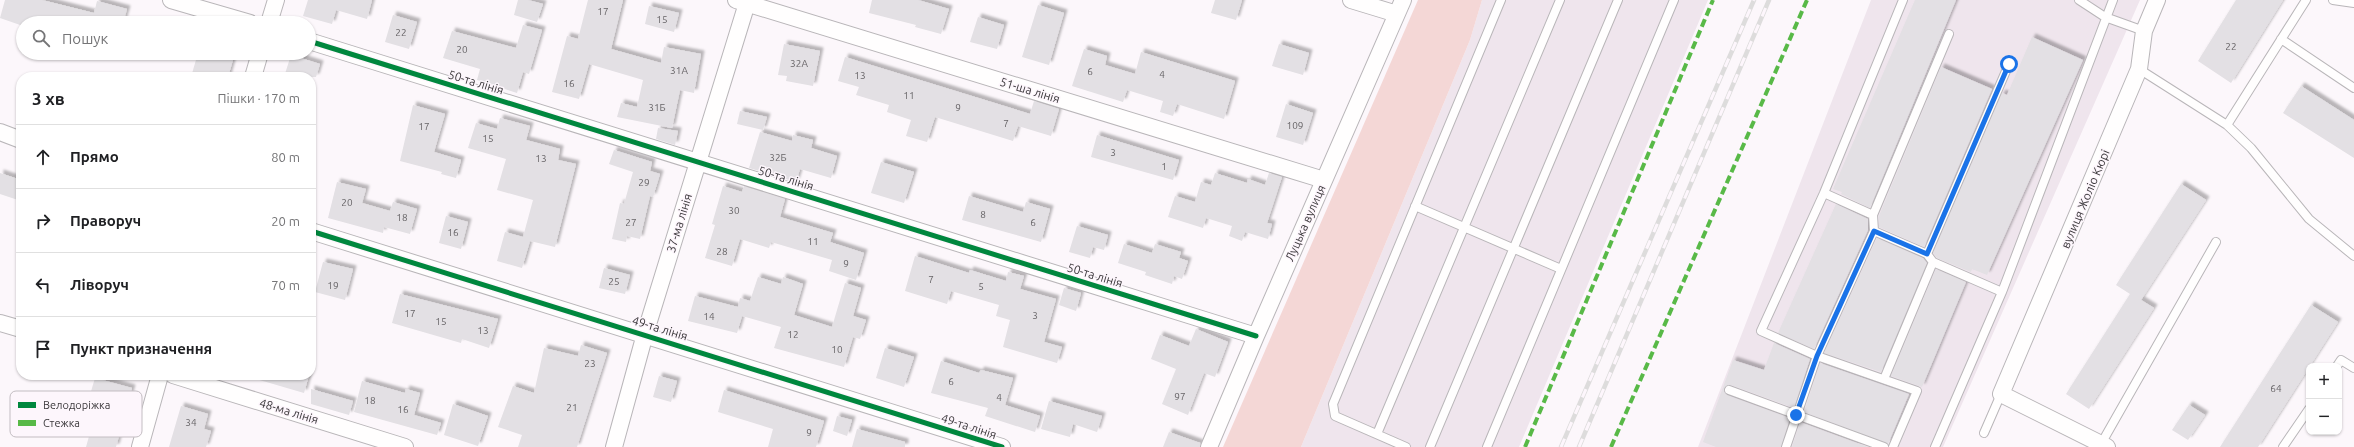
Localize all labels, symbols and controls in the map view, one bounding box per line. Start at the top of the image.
house number: 17 [597,6,609,17]
house number: 15 [656,14,668,25]
search box [16,16,316,60]
icon: search [30,27,52,49]
house number: 22 [395,27,407,38]
text: Пошук [62,30,108,47]
house number: 22 [2225,41,2237,52]
house number: 20 [456,44,468,55]
route start [2000,55,2018,73]
house number: 32А [790,58,808,69]
house number: 31А [670,65,688,76]
house number: 6 [1087,66,1093,77]
street label: 50-та лінія [447,67,505,97]
house number: 4 [1159,69,1165,80]
house number: 13 [854,70,866,81]
street label: 51-ша лінія [998,75,1062,105]
house number: 16 [563,78,575,89]
text: 3 хв [32,89,65,108]
house number: 11 [903,90,915,101]
text: Пішки · 170 m [218,91,300,105]
house number: 31Б [648,102,666,113]
house number: 9 [955,102,961,113]
house number: 7 [1003,118,1009,129]
house number: 109 [1287,120,1303,131]
house number: 17 [418,121,430,132]
house number: 15 [482,133,494,144]
icon: ahead [32,146,54,168]
house number: 3 [1110,147,1116,158]
text: Прямо [70,148,119,165]
street label: вулиця Жоліо Кюрі [2058,148,2112,250]
text: 80 m [271,150,300,164]
house number: 32Б [769,152,787,163]
house number: 13 [535,153,547,164]
house number: 1 [1161,161,1167,172]
street label: 50-та лінія [757,163,815,193]
house number: 29 [638,177,650,188]
street label: Луцька вулиця [1282,183,1328,263]
street label: 37-ма лінія [664,192,694,254]
house number: 20 [341,197,353,208]
house number: 30 [728,205,740,216]
house number: 8 [980,209,986,220]
icon: right [32,210,54,232]
text: Праворуч [70,212,141,229]
house number: 18 [396,212,408,223]
text: 20 m [271,214,300,228]
house number: 27 [625,217,637,228]
house number: 6 [1030,217,1036,228]
house number: 16 [447,227,459,238]
house number: 11 [807,236,819,247]
house number: 28 [716,246,728,257]
house number: 9 [843,258,849,269]
street label: 50-та лінія [1066,260,1124,290]
icon: left [32,274,54,296]
house number: 7 [928,274,934,285]
text: Ліворуч [70,276,129,293]
house number: 25 [608,276,620,287]
text: 70 m [271,278,300,292]
house number: 19 [327,280,339,291]
house number: 5 [978,281,984,292]
house number: 17 [404,308,416,319]
house number: 3 [1032,310,1038,321]
house number: 14 [703,311,715,322]
street label: 49-та лінія [631,313,689,343]
house number: 15 [435,316,447,327]
house number: 13 [477,325,489,336]
house number: 12 [787,329,799,340]
icon: arrive [32,338,54,360]
text: Пункт призначення [70,340,212,357]
house number: 10 [831,344,843,355]
house number: 23 [584,358,596,369]
map controls [2306,363,2342,435]
button: + [2306,363,2342,399]
house number: 6 [948,376,954,387]
house number: 64 [2270,383,2282,394]
legend [10,391,142,437]
house number: 97 [1174,391,1186,402]
house number: 4 [996,392,1002,403]
house number: 18 [364,395,376,406]
street label: 48-ма лінія [258,396,320,426]
text: Велодоріжка [43,399,110,411]
button: − [2306,399,2342,435]
house number: 21 [566,402,578,413]
house number: 16 [397,404,409,415]
route end [1787,406,1805,424]
street label: 49-та лінія [940,411,998,441]
text: Стежка [43,417,80,429]
house number: 34 [185,417,197,428]
house number: 9 [806,427,812,438]

